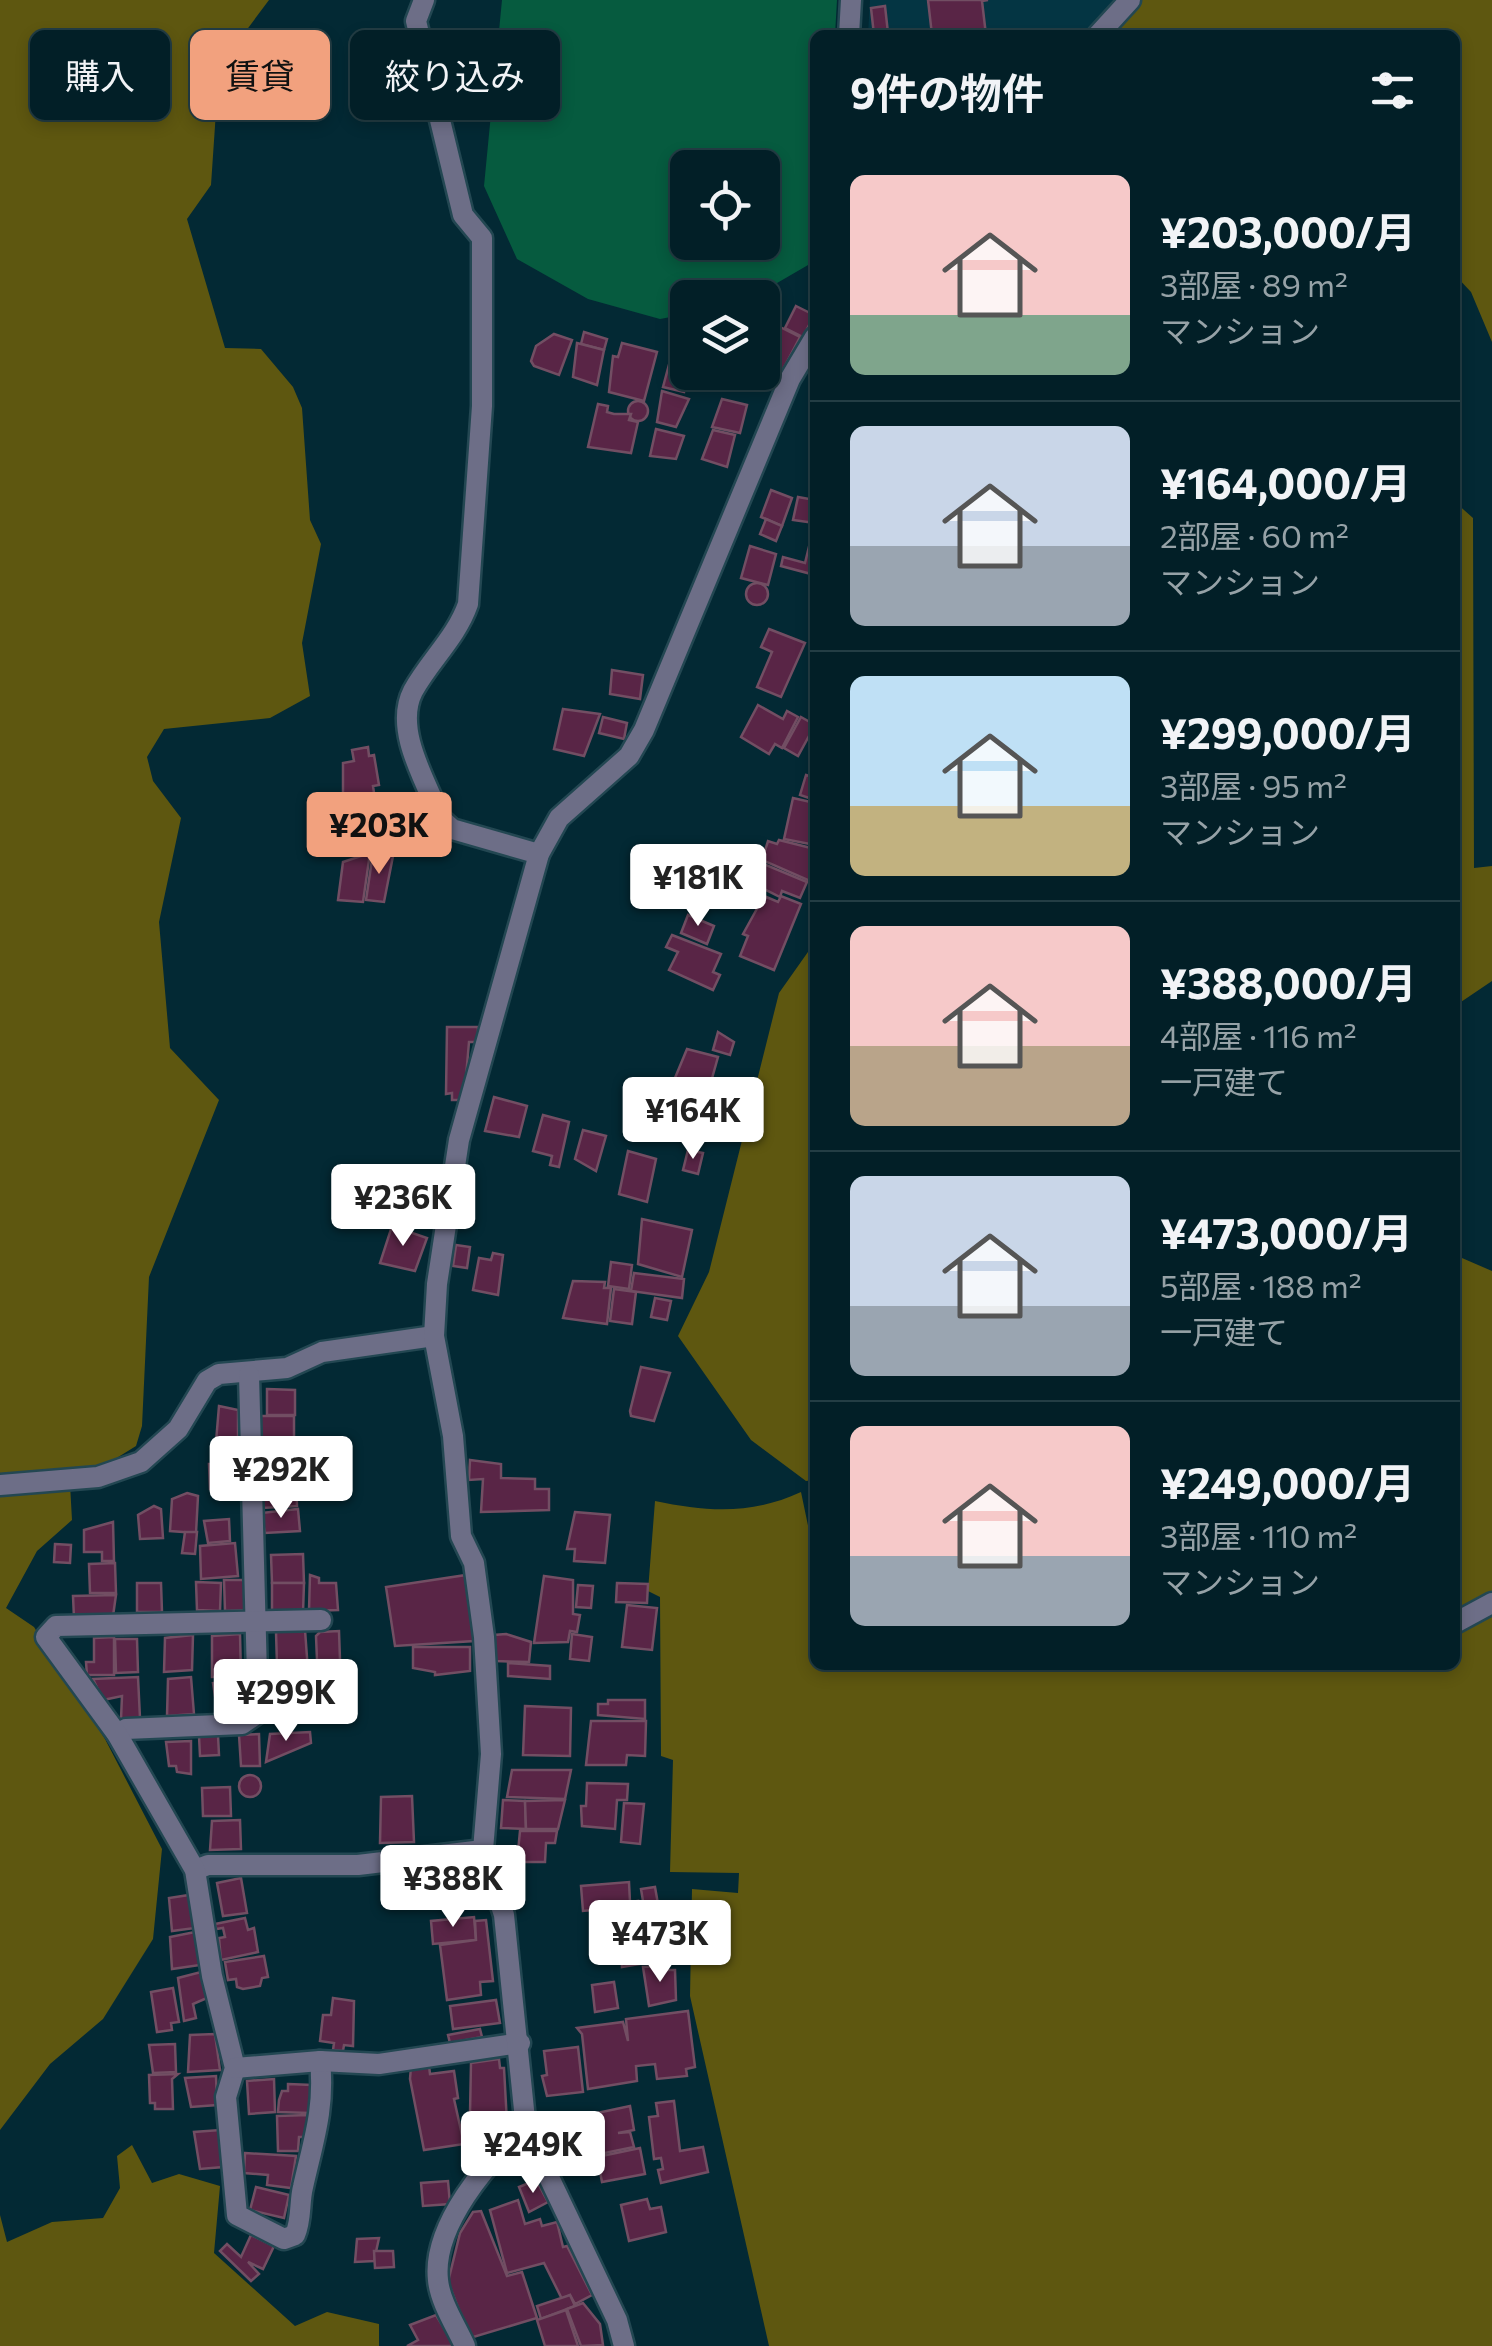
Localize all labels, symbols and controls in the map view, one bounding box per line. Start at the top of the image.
chip: 購入 [30,30,170,120]
chip: 賃貸 [190,30,330,120]
chip: 絞り込み [350,30,560,120]
icon: filters [1365,63,1420,118]
text: 9件の物件 [850,66,1044,118]
map controls [670,150,780,390]
button: locate [670,150,780,260]
text: ¥203,000/月 [1160,205,1416,257]
icon: home [930,215,1050,335]
text: 3部屋 · 89 m² [1160,264,1348,304]
button: layers [670,280,780,390]
text: マンション [1160,310,1320,350]
text: ¥164,000/月 [1160,456,1411,508]
icon: home [930,466,1050,586]
text: 2部屋 · 60 m² [1160,515,1349,555]
text: マンション [1160,561,1320,601]
text: ¥299,000/月 [1160,706,1416,758]
icon: home [930,716,1050,836]
text: 3部屋 · 95 m² [1160,765,1347,805]
pin: ¥203K [309,792,449,877]
text: ¥203K [329,804,429,844]
text: マンション [1160,811,1320,851]
pin: ¥181K [628,844,768,929]
text: ¥181K [652,856,744,896]
text: ¥388,000/月 [1160,956,1417,1008]
icon: home [930,966,1050,1086]
text: 4部屋 · 116 m² [1160,1015,1357,1055]
text: 一戸建て [1160,1061,1288,1101]
pin: ¥164K [623,1077,763,1162]
text: ¥164K [645,1089,741,1129]
pin: ¥236K [333,1164,473,1249]
text: ¥236K [353,1176,453,1216]
text: ¥473,000/月 [1160,1206,1413,1258]
icon: home [930,1216,1050,1336]
text: 5部屋 · 188 m² [1160,1265,1362,1305]
text: 一戸建て [1160,1311,1288,1351]
pin: ¥292K [211,1436,351,1521]
text: ¥292K [232,1448,330,1488]
text: ¥249,000/月 [1160,1456,1415,1508]
icon: home [930,1466,1050,1586]
text: 3部屋 · 110 m² [1160,1515,1357,1555]
text: マンション [1160,1561,1320,1601]
pin: ¥299K [216,1659,356,1744]
text: ¥299K [236,1671,336,1711]
pin: ¥388K [383,1845,523,1930]
text: ¥388K [402,1857,504,1897]
pin: ¥473K [590,1900,730,1985]
text: ¥473K [611,1912,709,1952]
pin: ¥249K [463,2111,603,2196]
text: ¥249K [483,2123,583,2163]

